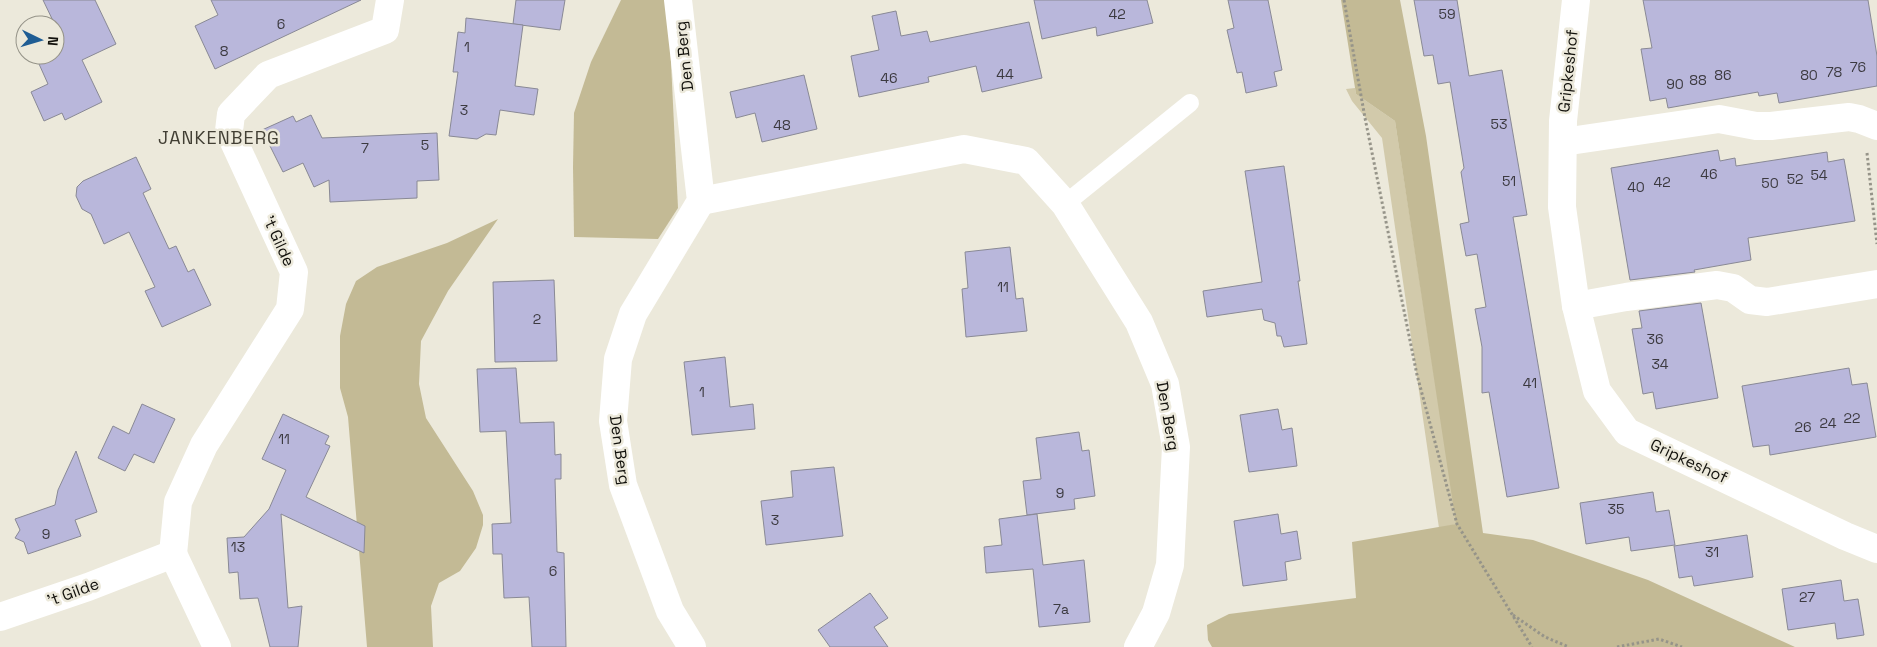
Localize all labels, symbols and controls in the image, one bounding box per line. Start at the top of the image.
house number: 42 [1108,5,1126,23]
house number: 59 [1439,5,1455,23]
north arrow [15,15,65,65]
house number: 6 [277,15,285,33]
street label: Den Berg [670,20,698,92]
street label: Gripkeshof [1553,28,1583,114]
text: N [44,36,62,47]
house number: 1 [464,38,470,56]
house number: 8 [220,42,229,60]
house number: 76 [1850,58,1866,76]
house number: 78 [1826,63,1843,81]
house number: 44 [996,65,1014,83]
house number: 86 [1714,66,1732,84]
house number: 80 [1800,66,1818,84]
house number: 46 [880,69,898,87]
house number: 88 [1689,71,1707,89]
house number: 90 [1666,75,1684,93]
house number: 3 [460,101,468,119]
house number: 53 [1491,115,1507,133]
house number: 48 [773,116,791,134]
district label: JANKENBERG [158,126,280,149]
house number: 5 [421,136,429,154]
house number: 7 [361,139,369,157]
house number: 46 [1700,165,1718,183]
house number: 54 [1810,166,1828,184]
house number: 52 [1787,170,1803,188]
house number: 51 [1502,172,1516,190]
house number: 42 [1653,173,1671,191]
house number: 50 [1761,174,1779,192]
house number: 40 [1627,178,1645,196]
street label: 't Gilde [258,212,300,270]
house number: 11 [997,278,1009,296]
house number: 2 [533,310,541,328]
house number: 36 [1646,330,1664,348]
house number: 34 [1651,355,1669,373]
house number: 41 [1523,374,1537,392]
street label: Den Berg [1152,380,1184,452]
house number: 1 [699,383,705,401]
house number: 22 [1844,409,1860,427]
street label: Den Berg [605,414,635,486]
house number: 24 [1820,414,1837,432]
house number: 26 [1794,418,1812,436]
house number: 11 [278,430,290,448]
street label: Gripkeshof [1647,434,1731,488]
house number: 9 [1056,484,1064,502]
house number: 35 [1608,500,1624,518]
house number: 3 [771,511,779,529]
house number: 9 [42,525,50,543]
house number: 13 [231,538,245,556]
house number: 31 [1705,543,1719,561]
house number: 6 [549,562,557,580]
street label: 't Gilde [44,573,102,611]
house number: 27 [1799,588,1815,606]
house number: 7a [1053,600,1069,618]

